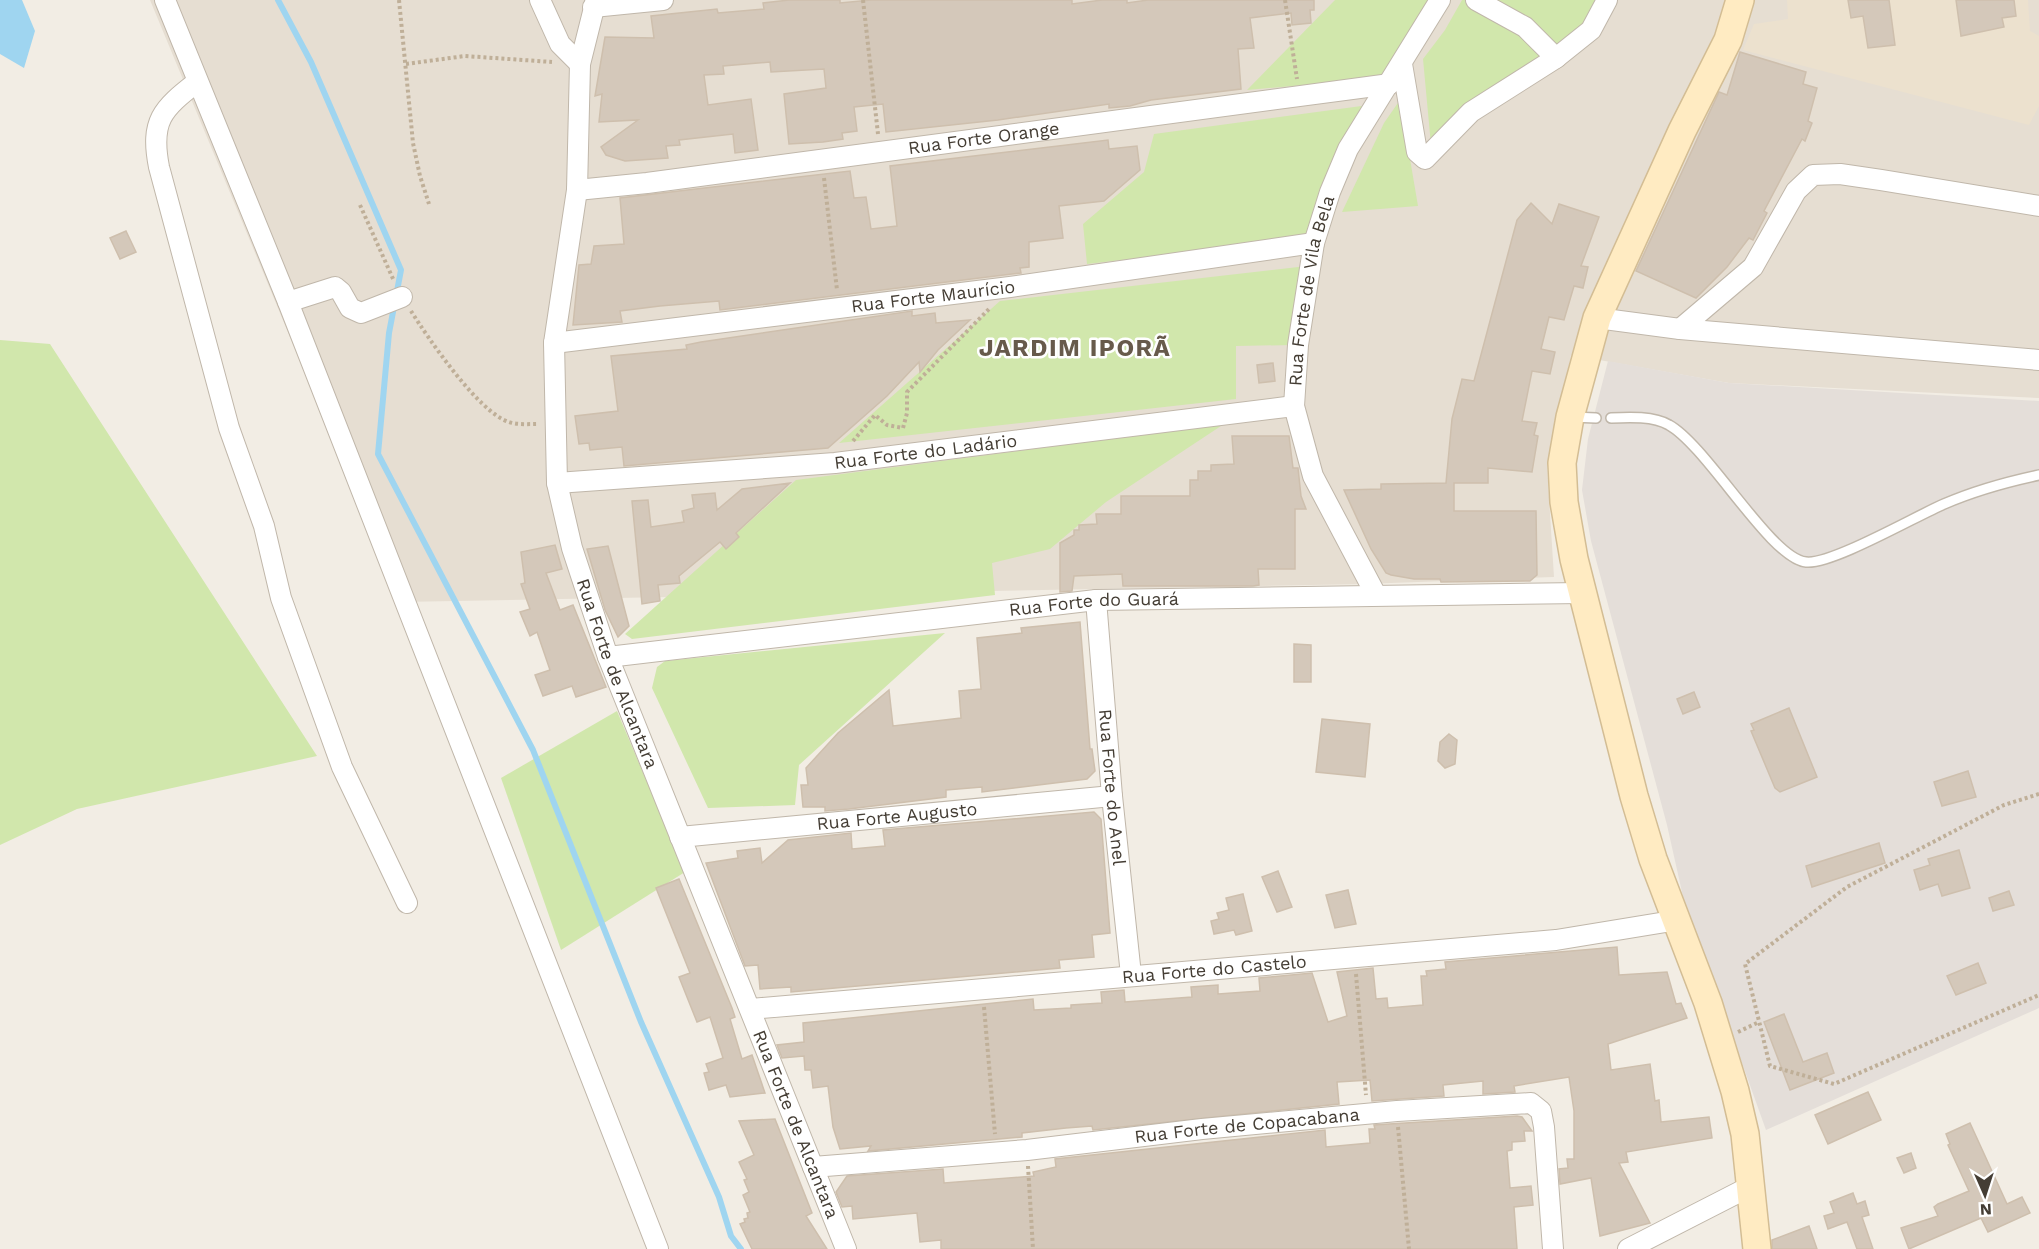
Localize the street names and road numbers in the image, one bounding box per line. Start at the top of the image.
street label: Rua Forte Orange [907,117,1060,158]
street label: Rua Forte de Vila Bela [1284,193,1338,387]
street label: Rua Forte Maurício [850,275,1016,316]
street label: Rua Forte do Ladário [833,429,1018,473]
street label: Rua Forte de Alcantara [573,576,663,772]
street label: Rua Forte do Guará [1008,588,1179,620]
street label: Rua Forte do Anel [1095,708,1130,867]
street label: Rua Forte Augusto [816,798,978,834]
street label: Rua Forte do Castelo [1121,950,1307,987]
street label: Rua Forte de Alcantara [749,1027,844,1222]
street label: Rua Forte de Copacabana [1133,1104,1360,1147]

